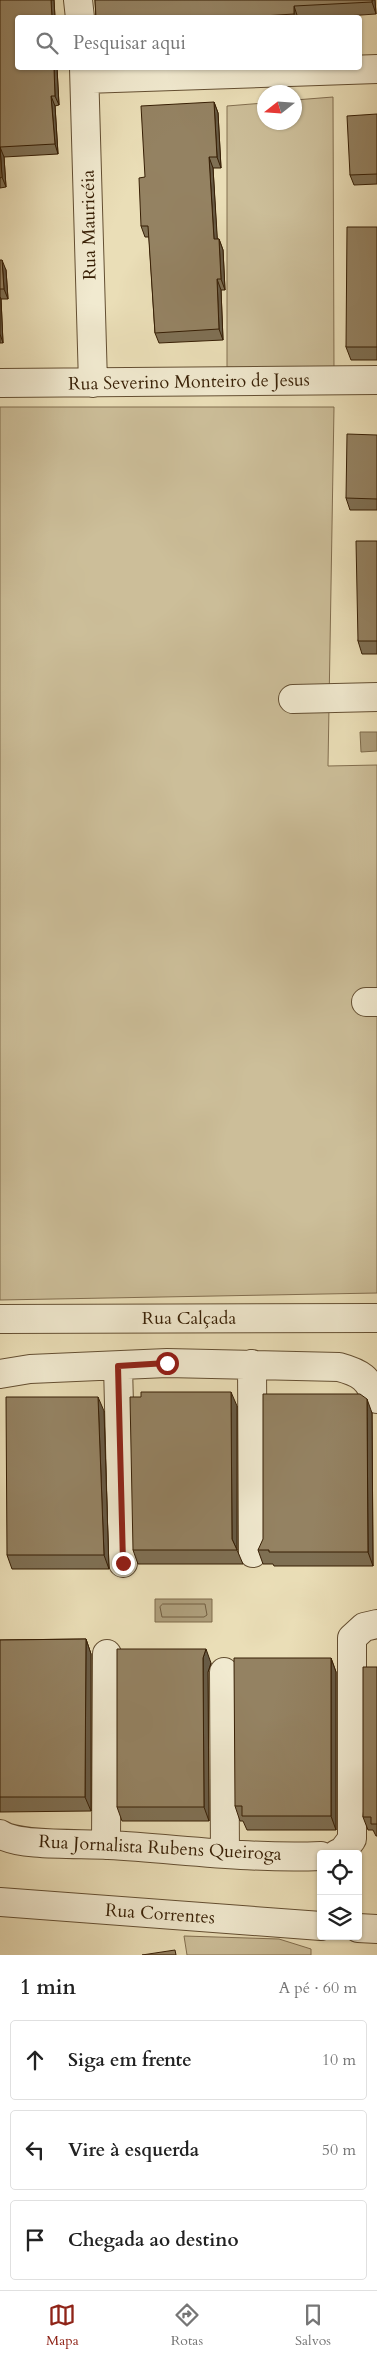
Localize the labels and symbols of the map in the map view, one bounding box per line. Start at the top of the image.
north arrow [257,85,302,130]
street label: Rua Mauricéia [76,169,102,280]
street label: Rua Severino Monteiro de Jesus [68,367,310,397]
street label: Rua Calçada [142,1306,236,1331]
route start [156,1352,179,1375]
route end [112,1552,135,1575]
street label: Rua Jornalista Rubens Queiroga [38,1829,282,1867]
street label: Rua Correntes [104,1898,216,1930]

